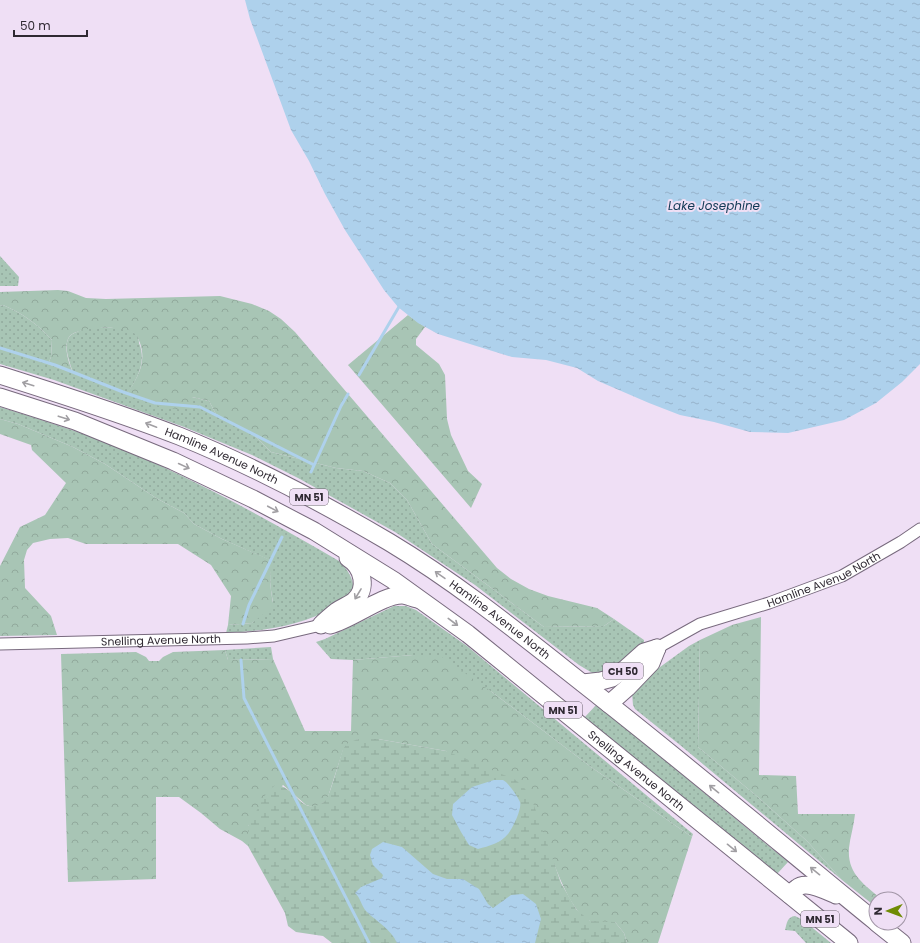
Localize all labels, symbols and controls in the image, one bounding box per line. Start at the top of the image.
scale bar [14,12,87,38]
text: 50 m [20,17,51,34]
water label: Lake Josephine [668,197,761,214]
one-way arrow [22,380,35,387]
one-way arrow [57,414,69,422]
one-way arrow [146,421,158,429]
street label: Hamline Avenue North [163,423,281,488]
one-way arrow [178,463,190,470]
road number: MN 51 [290,489,328,505]
one-way arrow [267,506,279,514]
street label: Hamline Avenue North [765,547,883,611]
one-way arrow [435,571,446,579]
street label: Hamline Avenue North [446,576,554,663]
one-way arrow [354,588,362,600]
one-way arrow [448,618,459,627]
street label: Snelling Avenue North [101,631,221,650]
road number: CH 50 [603,663,643,679]
road number: MN 51 [544,702,582,718]
street label: Snelling Avenue North [585,726,688,814]
one-way arrow [708,785,719,794]
one-way arrow [726,843,737,852]
one-way arrow [809,867,820,876]
north arrow [868,891,908,931]
text: N [870,907,886,915]
road number: MN 51 [801,911,839,927]

